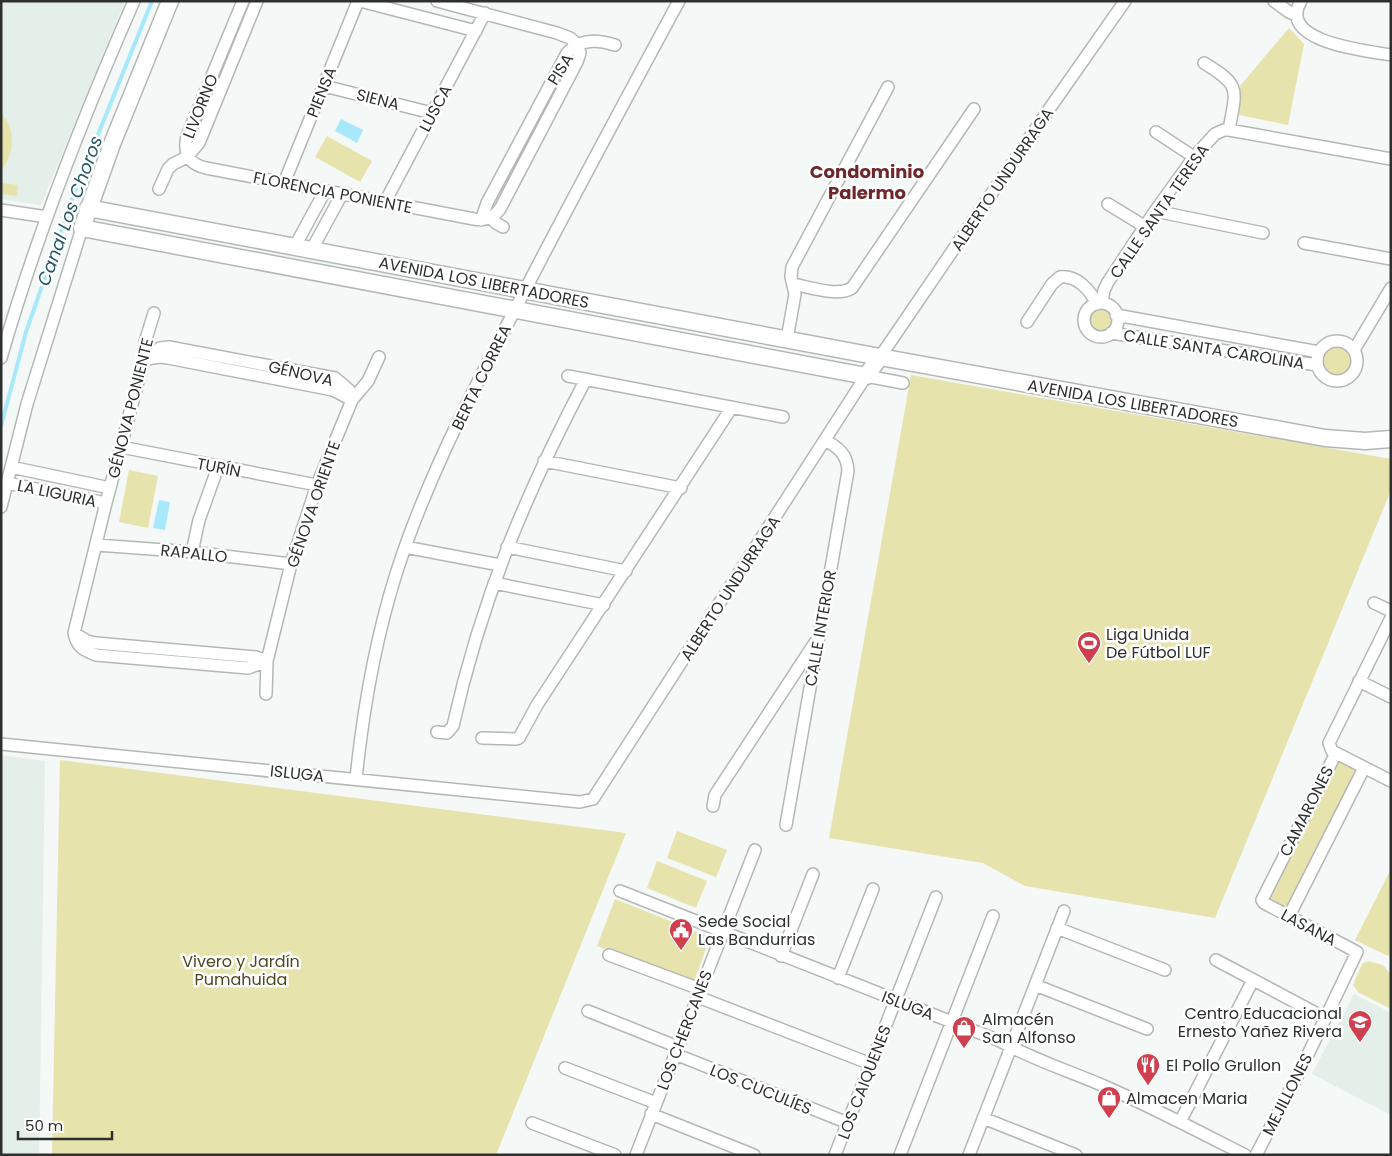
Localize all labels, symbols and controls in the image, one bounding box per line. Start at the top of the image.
street label: PISA [542,49,579,90]
street label: PIENSA [301,63,342,121]
street label: LIVORNO [177,70,224,142]
street label: LUSCA [413,80,457,136]
street label: SIENA [354,83,402,116]
street label: ALBERTO UNDURRAGA [946,103,1059,256]
water label: Canal Los Choros [31,132,108,289]
street label: CALLE SANTA TERESA [1104,139,1215,283]
district label: Condominio Palermo [810,159,924,205]
street label: FLORENCIA PONIENTE [251,166,414,219]
street label: AVENIDA LOS LIBERTADORES [377,251,591,314]
street label: BERTA CORREA [446,320,517,434]
street label: CALLE SANTA CAROLINA [1122,324,1306,375]
street label: GÉNOVA PONIENTE [102,336,159,481]
street label: GÉNOVA [266,355,336,392]
street label: AVENIDA LOS LIBERTADORES [1026,374,1240,433]
street label: GÉNOVA ORIENTE [281,438,346,571]
street label: TURÍN [195,452,243,483]
street label: LA LIGURIA [15,474,99,513]
street label: ALBERTO UNDURRAGA [675,511,786,665]
street label: RAPALLO [159,539,228,568]
street label: CALLE INTERIOR [799,568,842,688]
place label: Liga Unida De Fútbol LUF [1106,623,1211,664]
sports icon: Liga Unida De Fútbol LUF [1076,630,1102,664]
street label: ISLUGA [269,759,325,788]
street label: CAMARONES [1274,762,1339,860]
street label: LASANA [1277,903,1341,952]
place label: Sede Social Las Bandurrias [698,910,815,951]
public building icon: Sede Social Las Bandurrias [668,917,694,951]
park label: Vivero y Jardín Pumahuida [182,950,300,991]
street label: LOS CHERCANES [651,967,718,1093]
street label: ISLUGA [878,985,937,1026]
place label: Centro Educacional Ernesto Yañez Rivera [1178,1002,1342,1043]
place label: Almacén San Alfonso [982,1008,1076,1049]
school or university icon: Centro Educacional Ernesto Yañez Rivera [1347,1009,1373,1043]
shop icon: Almacén San Alfonso [951,1015,977,1049]
street label: LOS CAIQUENES [832,1022,897,1143]
street label: MEJILLONES [1257,1049,1318,1139]
restaurant icon: El Pollo Grullon [1135,1052,1161,1086]
place label: El Pollo Grullon [1166,1054,1281,1077]
street label: LOS CUCULÍES [706,1059,815,1120]
shop icon: Almacen Maria [1096,1085,1122,1119]
place label: Almacen Maria [1126,1087,1247,1110]
scale bar [18,1108,111,1140]
text: 50 m [25,1115,63,1136]

